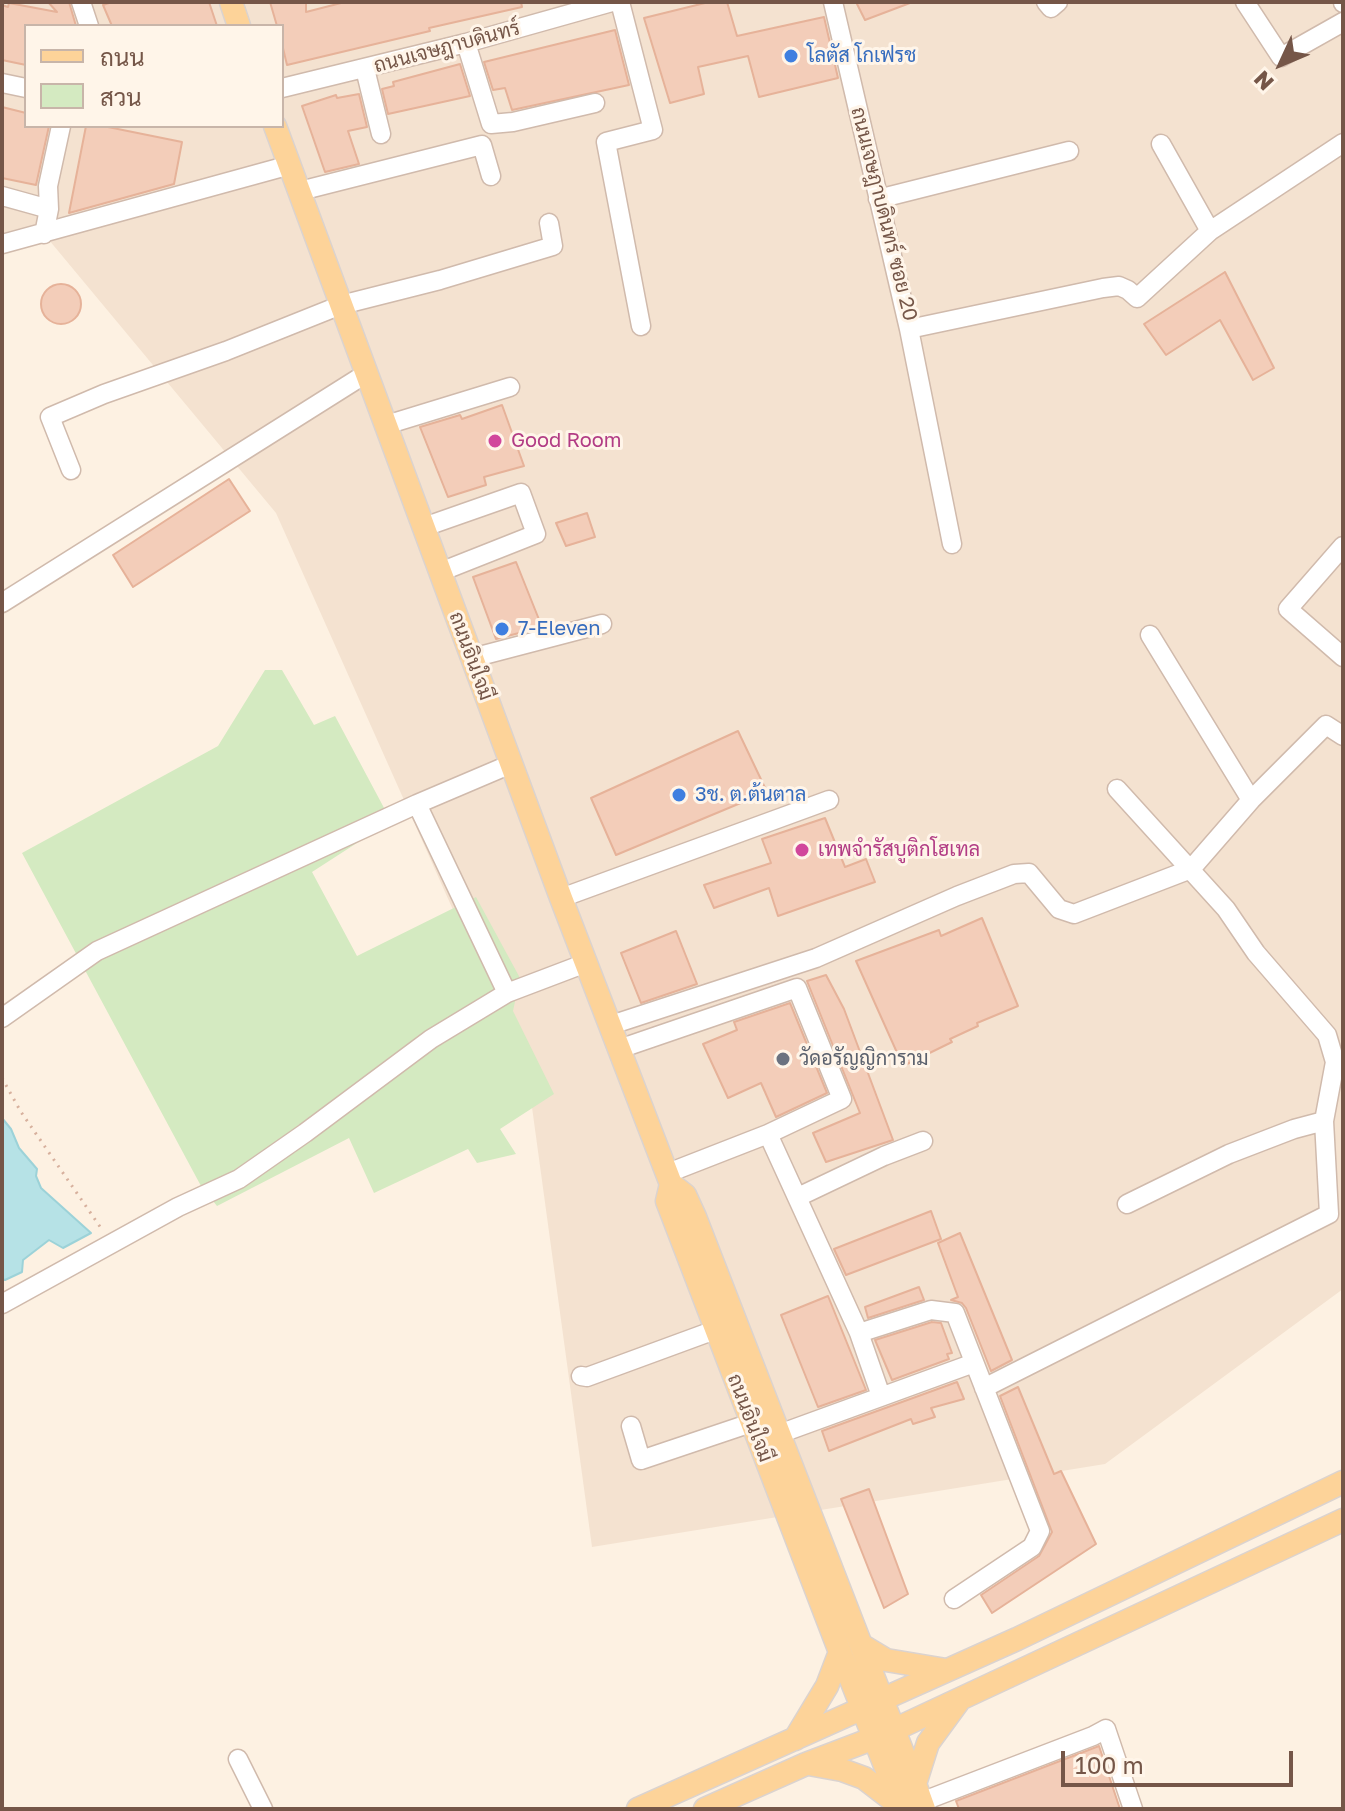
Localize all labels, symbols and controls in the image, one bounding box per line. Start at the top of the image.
street label: ถนนเจษฎาบดินทร์ [371,16,523,78]
legend [24,24,284,128]
north arrow [1241,24,1321,104]
text: ถนน [100,42,145,71]
place label: โลตัส โกเฟรช [807,44,916,68]
marker: โลตัส โกเฟรช [782,47,800,65]
text: N [1248,66,1279,96]
text: สวน [100,82,142,111]
street label: ถนนเจษฎาบดินทร์ ซอย 20 [846,105,922,323]
place label: Good Room [511,429,621,453]
marker: Good Room [486,432,504,450]
street label: ถนนอินใจมี [444,608,498,704]
place label: 7-Eleven [518,617,600,641]
marker: 7-Eleven [493,620,511,638]
place label: 3ช. ต.ต้นตาล [695,783,806,807]
marker: 3ช. ต.ต้นตาล [670,786,688,804]
place label: เทพจำรัสบูติกโฮเทล [818,838,980,862]
marker: เทพจำรัสบูติกโฮเทล [793,841,811,859]
place label: วัดอรัญญิการาม [799,1047,929,1071]
marker: วัดอรัญญิการาม [774,1050,792,1068]
street label: ถนนอินใจมี [722,1371,778,1465]
scale bar [1065,1735,1297,1785]
text: 100 m [1075,1750,1144,1779]

